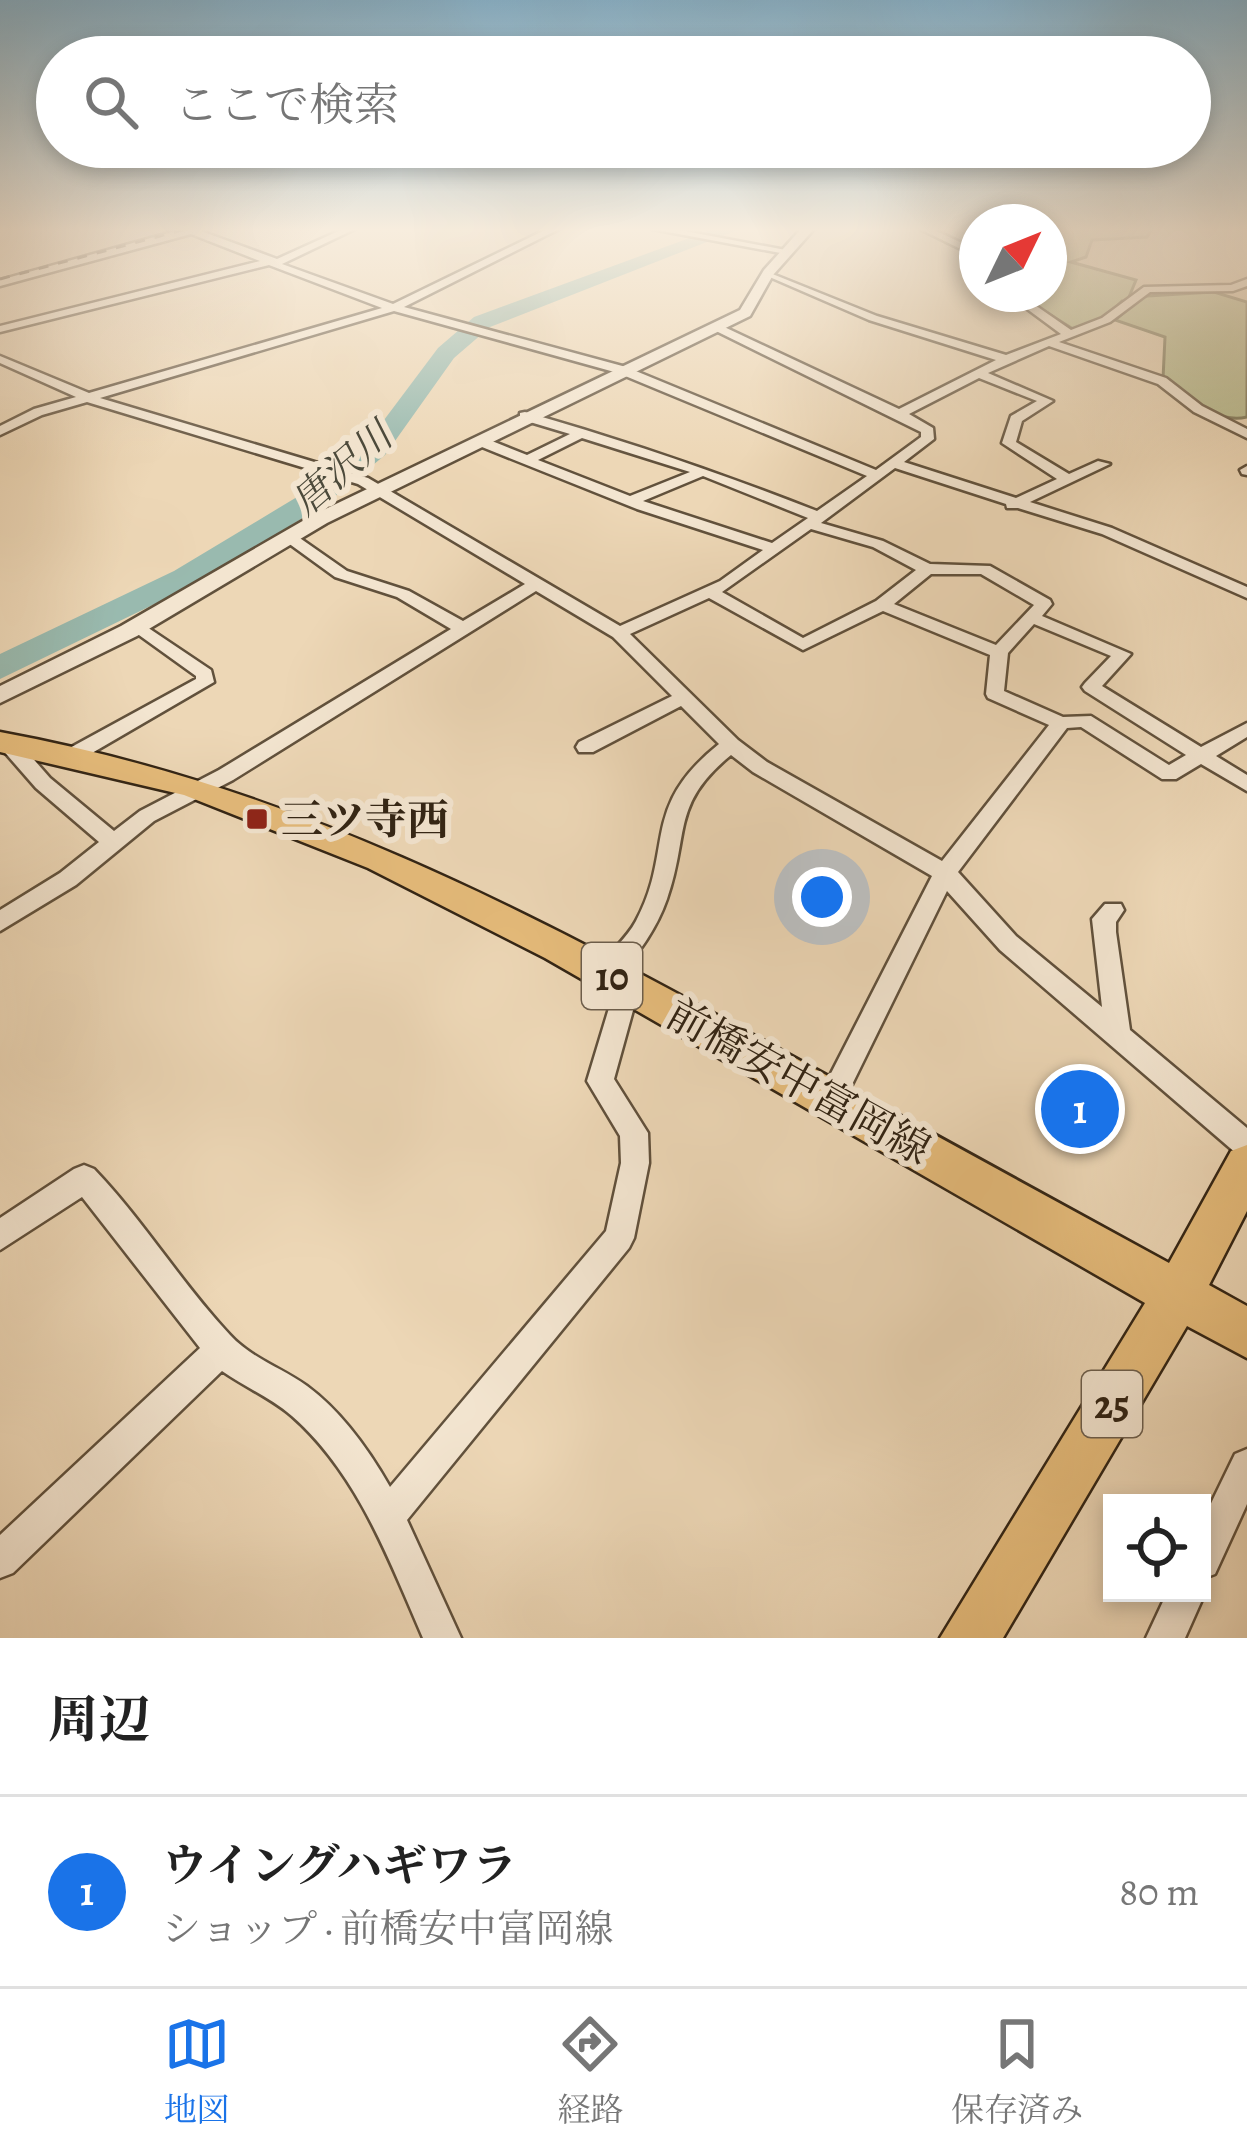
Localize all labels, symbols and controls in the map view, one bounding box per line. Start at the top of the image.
search box [36,36,1211,168]
icon: search [78,69,144,135]
text: ここで検索 [174,74,399,136]
north arrow [959,204,1067,312]
water label: 唐沢川 [280,407,406,527]
place label: 三ツ寺西 [281,791,449,848]
marker: 三ツ寺西 [244,806,270,832]
your location [792,867,852,927]
road number: 10 [582,943,642,1009]
street label: 前橋安中富岡線 [656,985,941,1178]
pin: 1 [1041,1064,1119,1154]
road number: 25 [1082,1371,1142,1437]
map controls [1103,1494,1211,1602]
button: locate [1103,1494,1211,1602]
text: 周辺 [48,1685,150,1755]
text: ウイングハギワラ [162,1835,517,1897]
text: 1 [80,1865,94,1918]
text: 80 m [1119,1865,1199,1918]
text: ショップ · 前橋安中富岡線 [162,1902,613,1955]
tab: 地図 [164,2011,230,2132]
tab: 経路 [557,2011,623,2132]
tab: 保存済み [951,2011,1083,2132]

